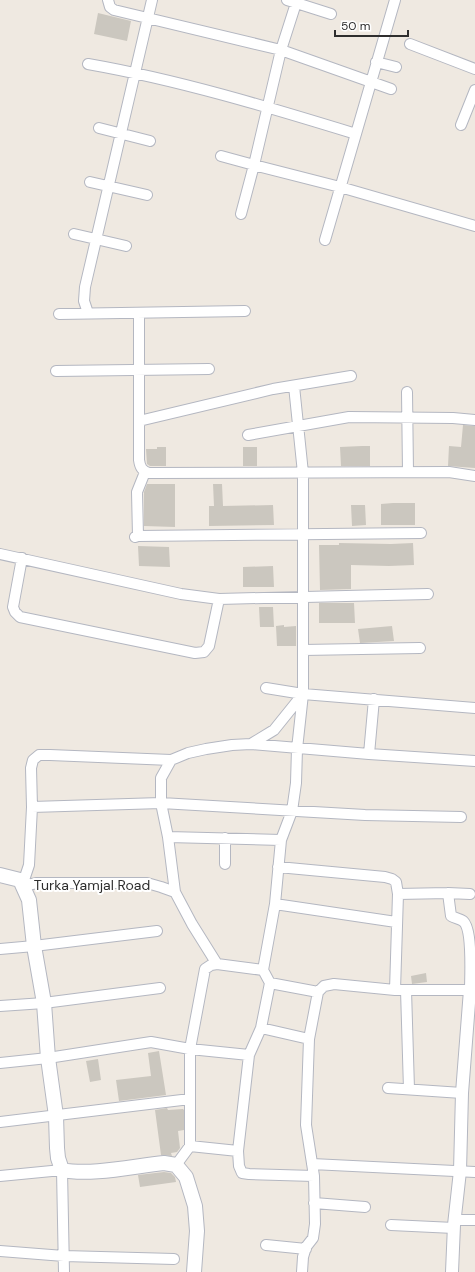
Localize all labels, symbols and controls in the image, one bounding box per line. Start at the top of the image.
scale bar [335,12,408,38]
text: 50 m [341,18,370,34]
street label: Turka Yamjal Road [34,876,150,894]

